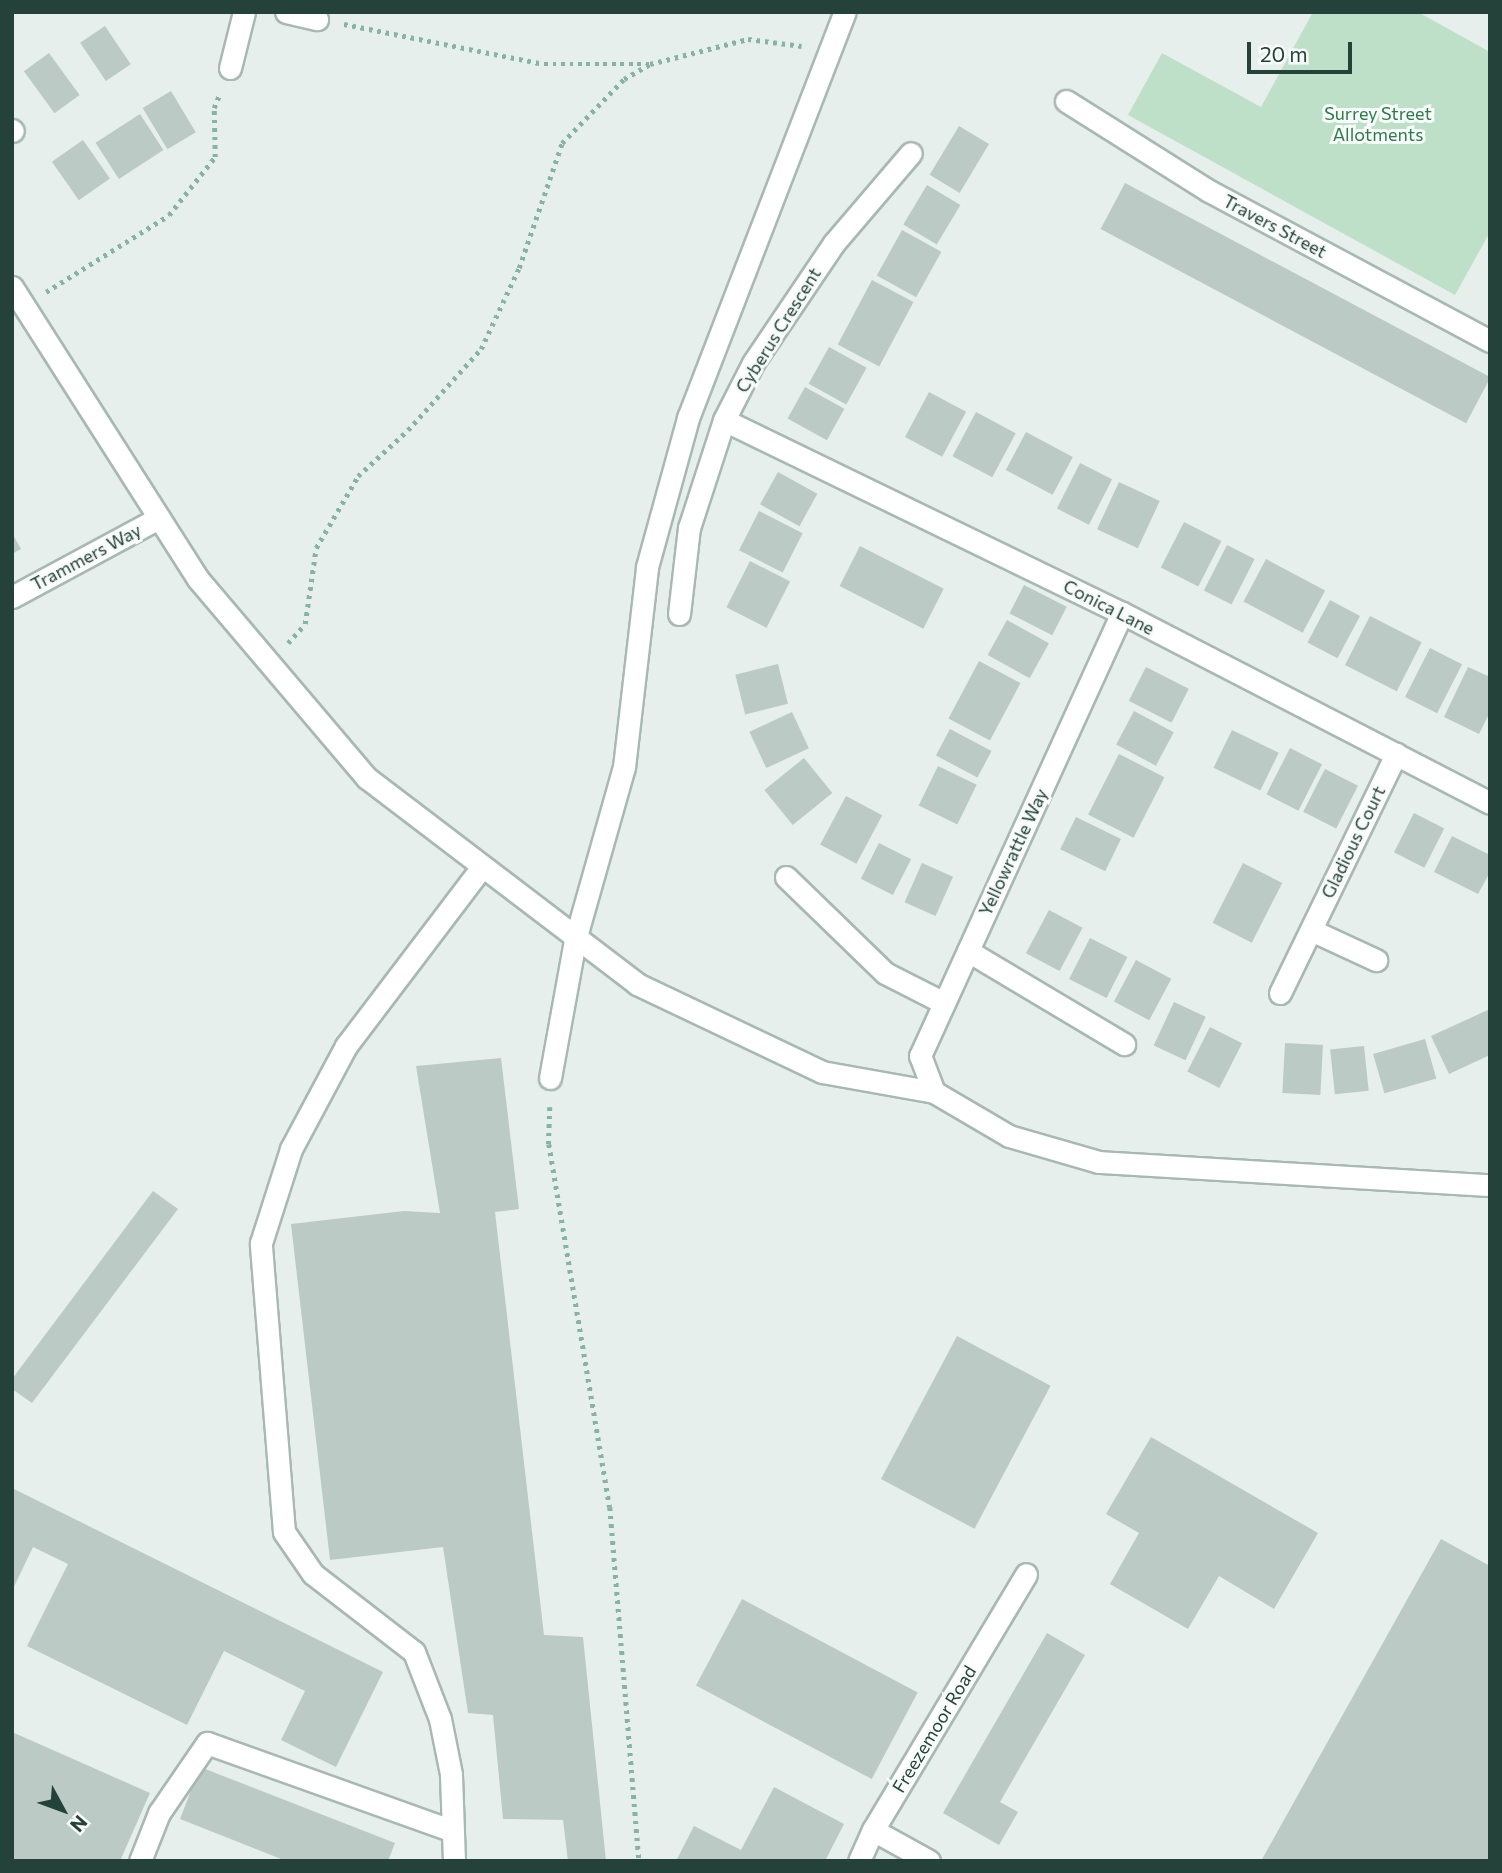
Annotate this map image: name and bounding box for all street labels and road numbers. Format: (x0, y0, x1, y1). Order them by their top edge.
street label: Travers Street (1220, 190, 1330, 262)
street label: Cyberus Crescent (731, 264, 825, 396)
street label: Trammers Way (27, 519, 145, 595)
street label: Conica Lane (1060, 575, 1158, 639)
street label: Gladious Court (1316, 782, 1390, 902)
street label: Yellowrattle Way (974, 785, 1052, 919)
street label: Freezemoor Road (888, 1662, 980, 1796)

